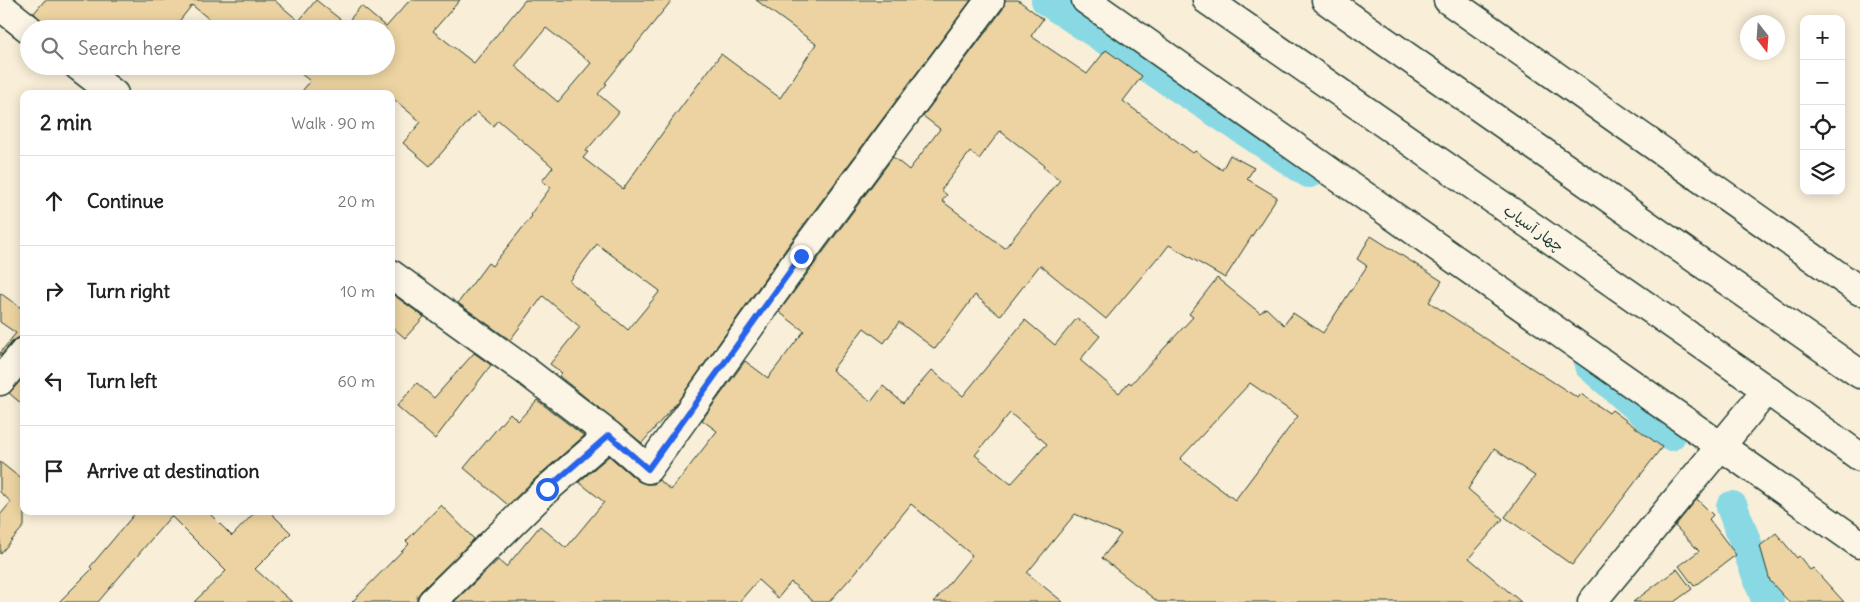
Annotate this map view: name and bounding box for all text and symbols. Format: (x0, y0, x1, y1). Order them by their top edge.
north arrow (1740, 15, 1785, 60)
map controls (1800, 15, 1845, 195)
button: + (1800, 15, 1845, 60)
search box (20, 20, 395, 75)
icon: search (38, 34, 66, 62)
text: Search here (78, 36, 181, 60)
button: − (1800, 60, 1845, 105)
button: locate (1800, 105, 1845, 150)
text: 2 min (40, 109, 92, 136)
text: Walk · 90 m (291, 113, 375, 133)
button: layers (1800, 150, 1845, 195)
icon: ahead (40, 187, 68, 215)
text: Continue (87, 189, 164, 213)
text: 20 m (338, 191, 375, 211)
street label: چهار آسیاب (1500, 200, 1568, 256)
route end (790, 245, 813, 268)
icon: right (40, 277, 68, 305)
text: Turn right (87, 279, 170, 303)
text: 10 m (340, 281, 375, 301)
icon: left (40, 367, 68, 395)
text: Turn left (87, 369, 157, 393)
text: 60 m (337, 371, 375, 391)
icon: arrive (40, 457, 68, 485)
text: Arrive at destination (87, 459, 260, 483)
route start (536, 478, 559, 501)

